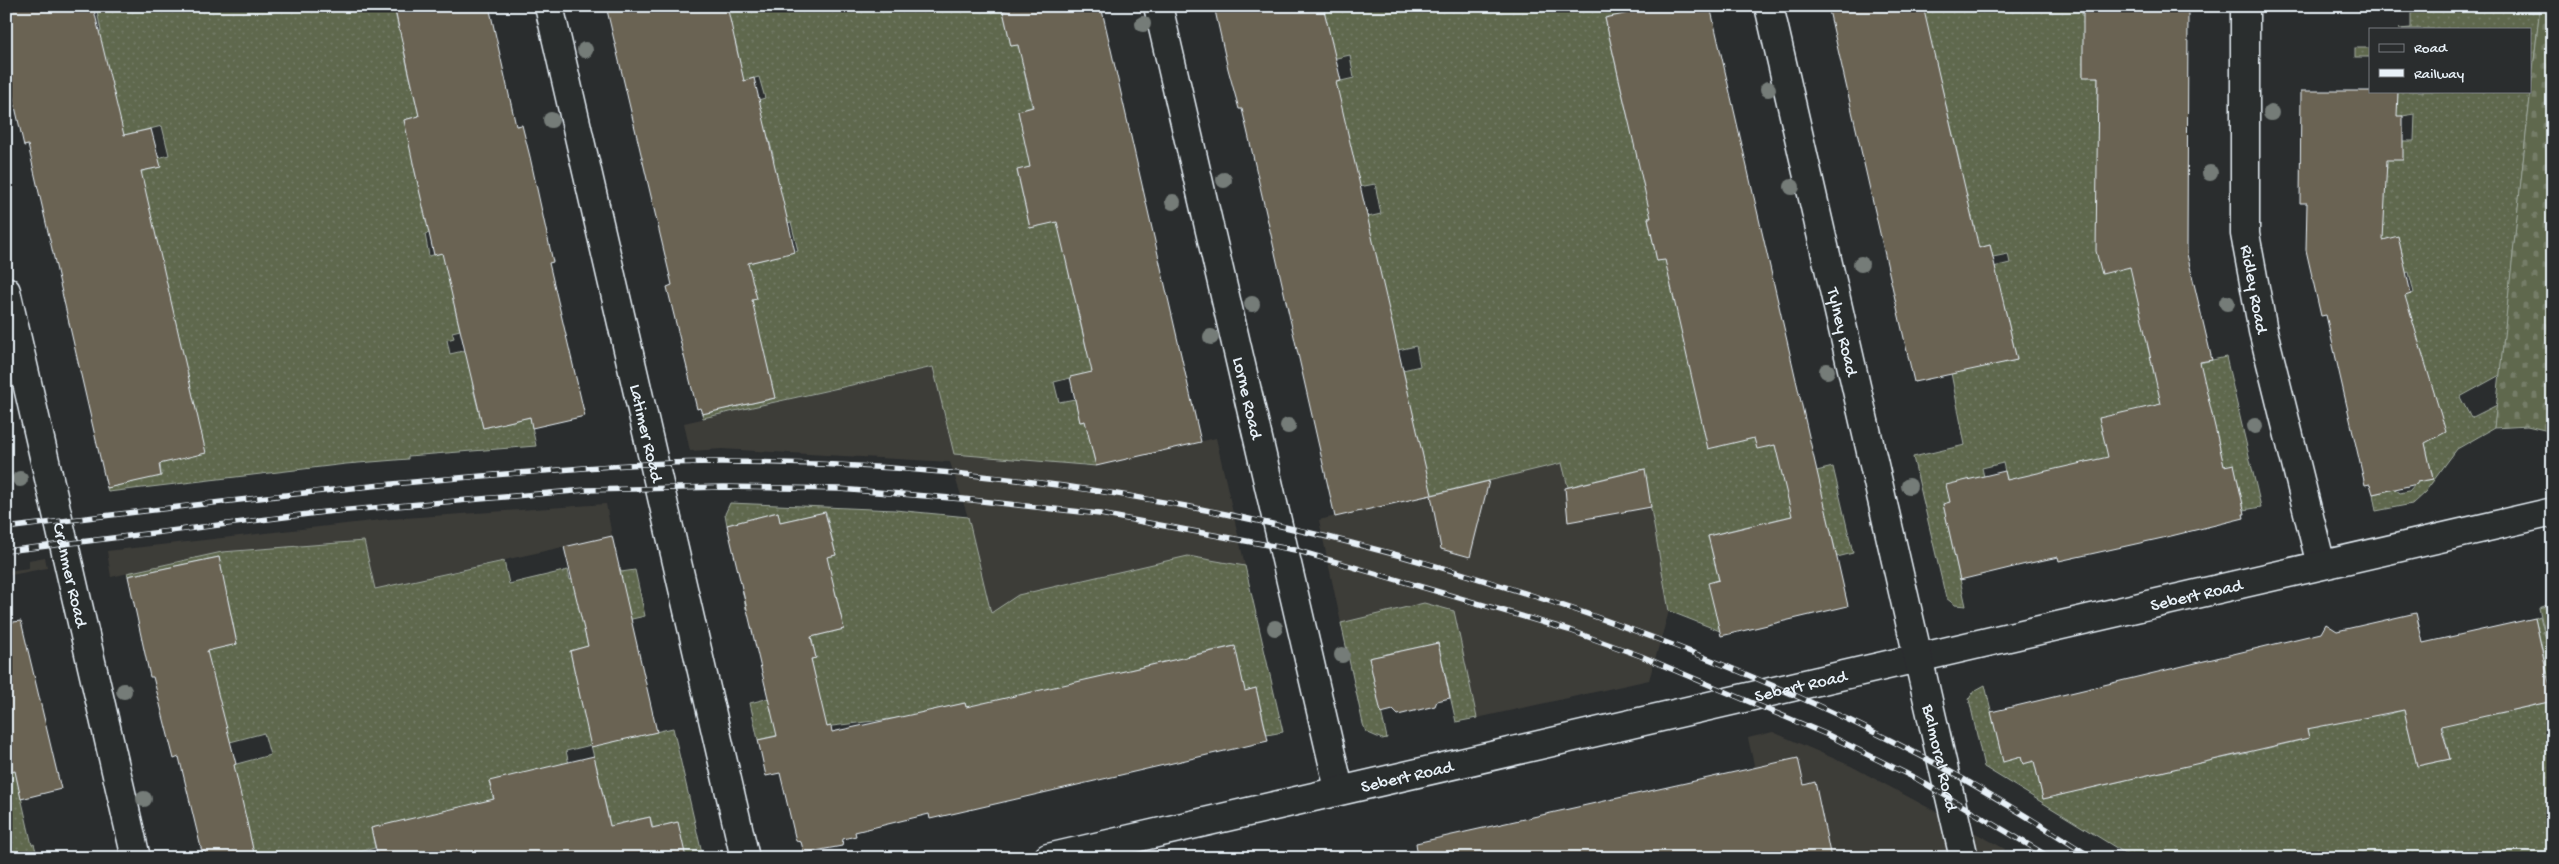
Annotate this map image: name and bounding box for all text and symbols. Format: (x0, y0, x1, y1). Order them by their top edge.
legend (2369, 28, 2532, 92)
text: Road (2414, 40, 2448, 58)
text: Railway (2414, 66, 2465, 84)
street label: Ridley Road (2234, 244, 2272, 337)
street label: Tylney Road (1821, 285, 1862, 380)
street label: Lorne Road (1226, 355, 1266, 443)
street label: Latimer Road (623, 382, 667, 486)
street label: Cranmer Road (46, 521, 91, 631)
street label: Sebert Road (2149, 575, 2246, 617)
street label: Sebert Road (1753, 666, 1850, 708)
street label: Balmoral Road (1916, 702, 1961, 815)
street label: Sebert Road (1359, 757, 1457, 799)

